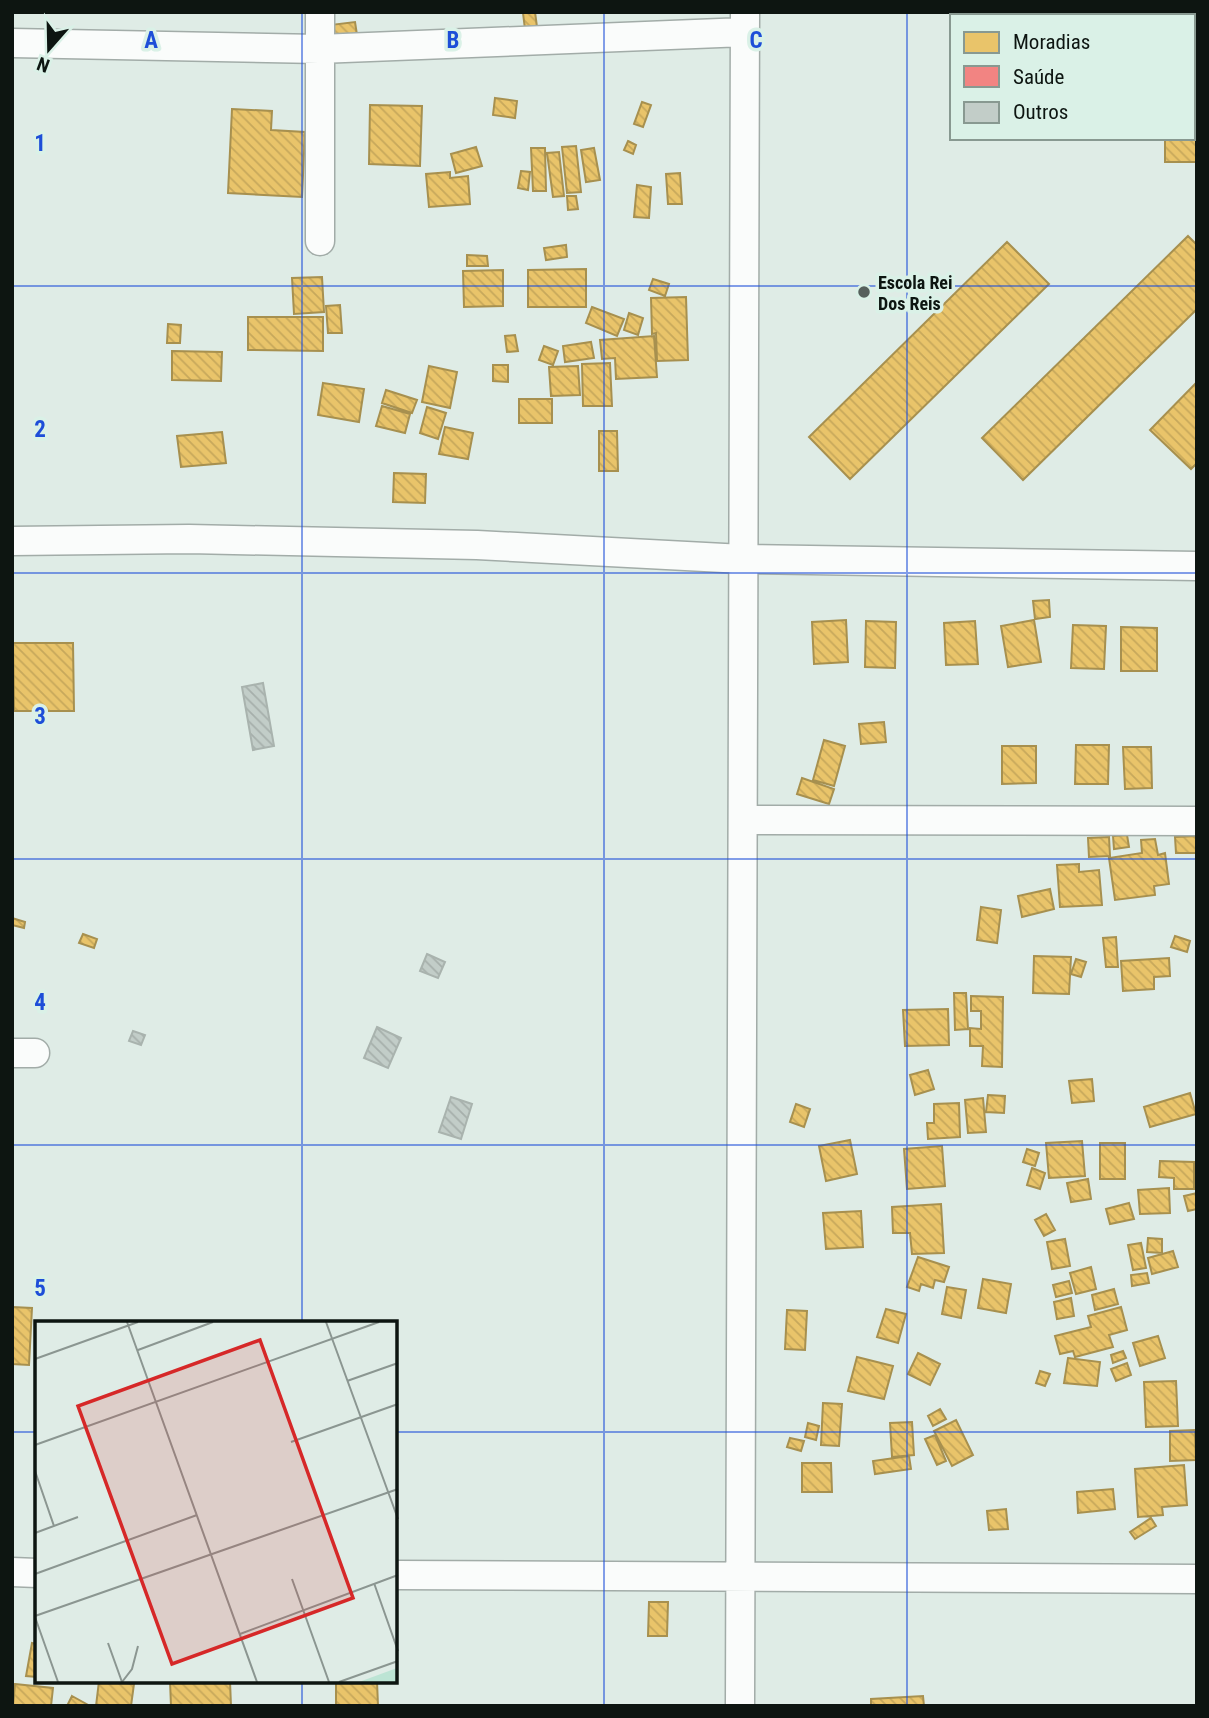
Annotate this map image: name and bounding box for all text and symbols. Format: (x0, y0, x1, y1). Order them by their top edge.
north arrow (14, 14, 84, 84)
legend (950, 14, 1195, 140)
text: A (144, 27, 158, 54)
text: B (447, 27, 459, 54)
text: C (749, 27, 763, 54)
text: Moradias (1013, 30, 1090, 54)
text: N (34, 52, 53, 77)
text: Saúde (1013, 65, 1065, 89)
text: Outros (1013, 100, 1068, 124)
text: 1 (34, 130, 46, 157)
place label: Escola Rei Dos Reis (878, 272, 953, 314)
marker: Escola Rei Dos Reis (856, 284, 872, 300)
text: 2 (34, 416, 46, 443)
text: 3 (34, 703, 46, 730)
text: 4 (34, 989, 46, 1016)
text: 5 (34, 1275, 46, 1302)
inset map (35, 1321, 397, 1683)

